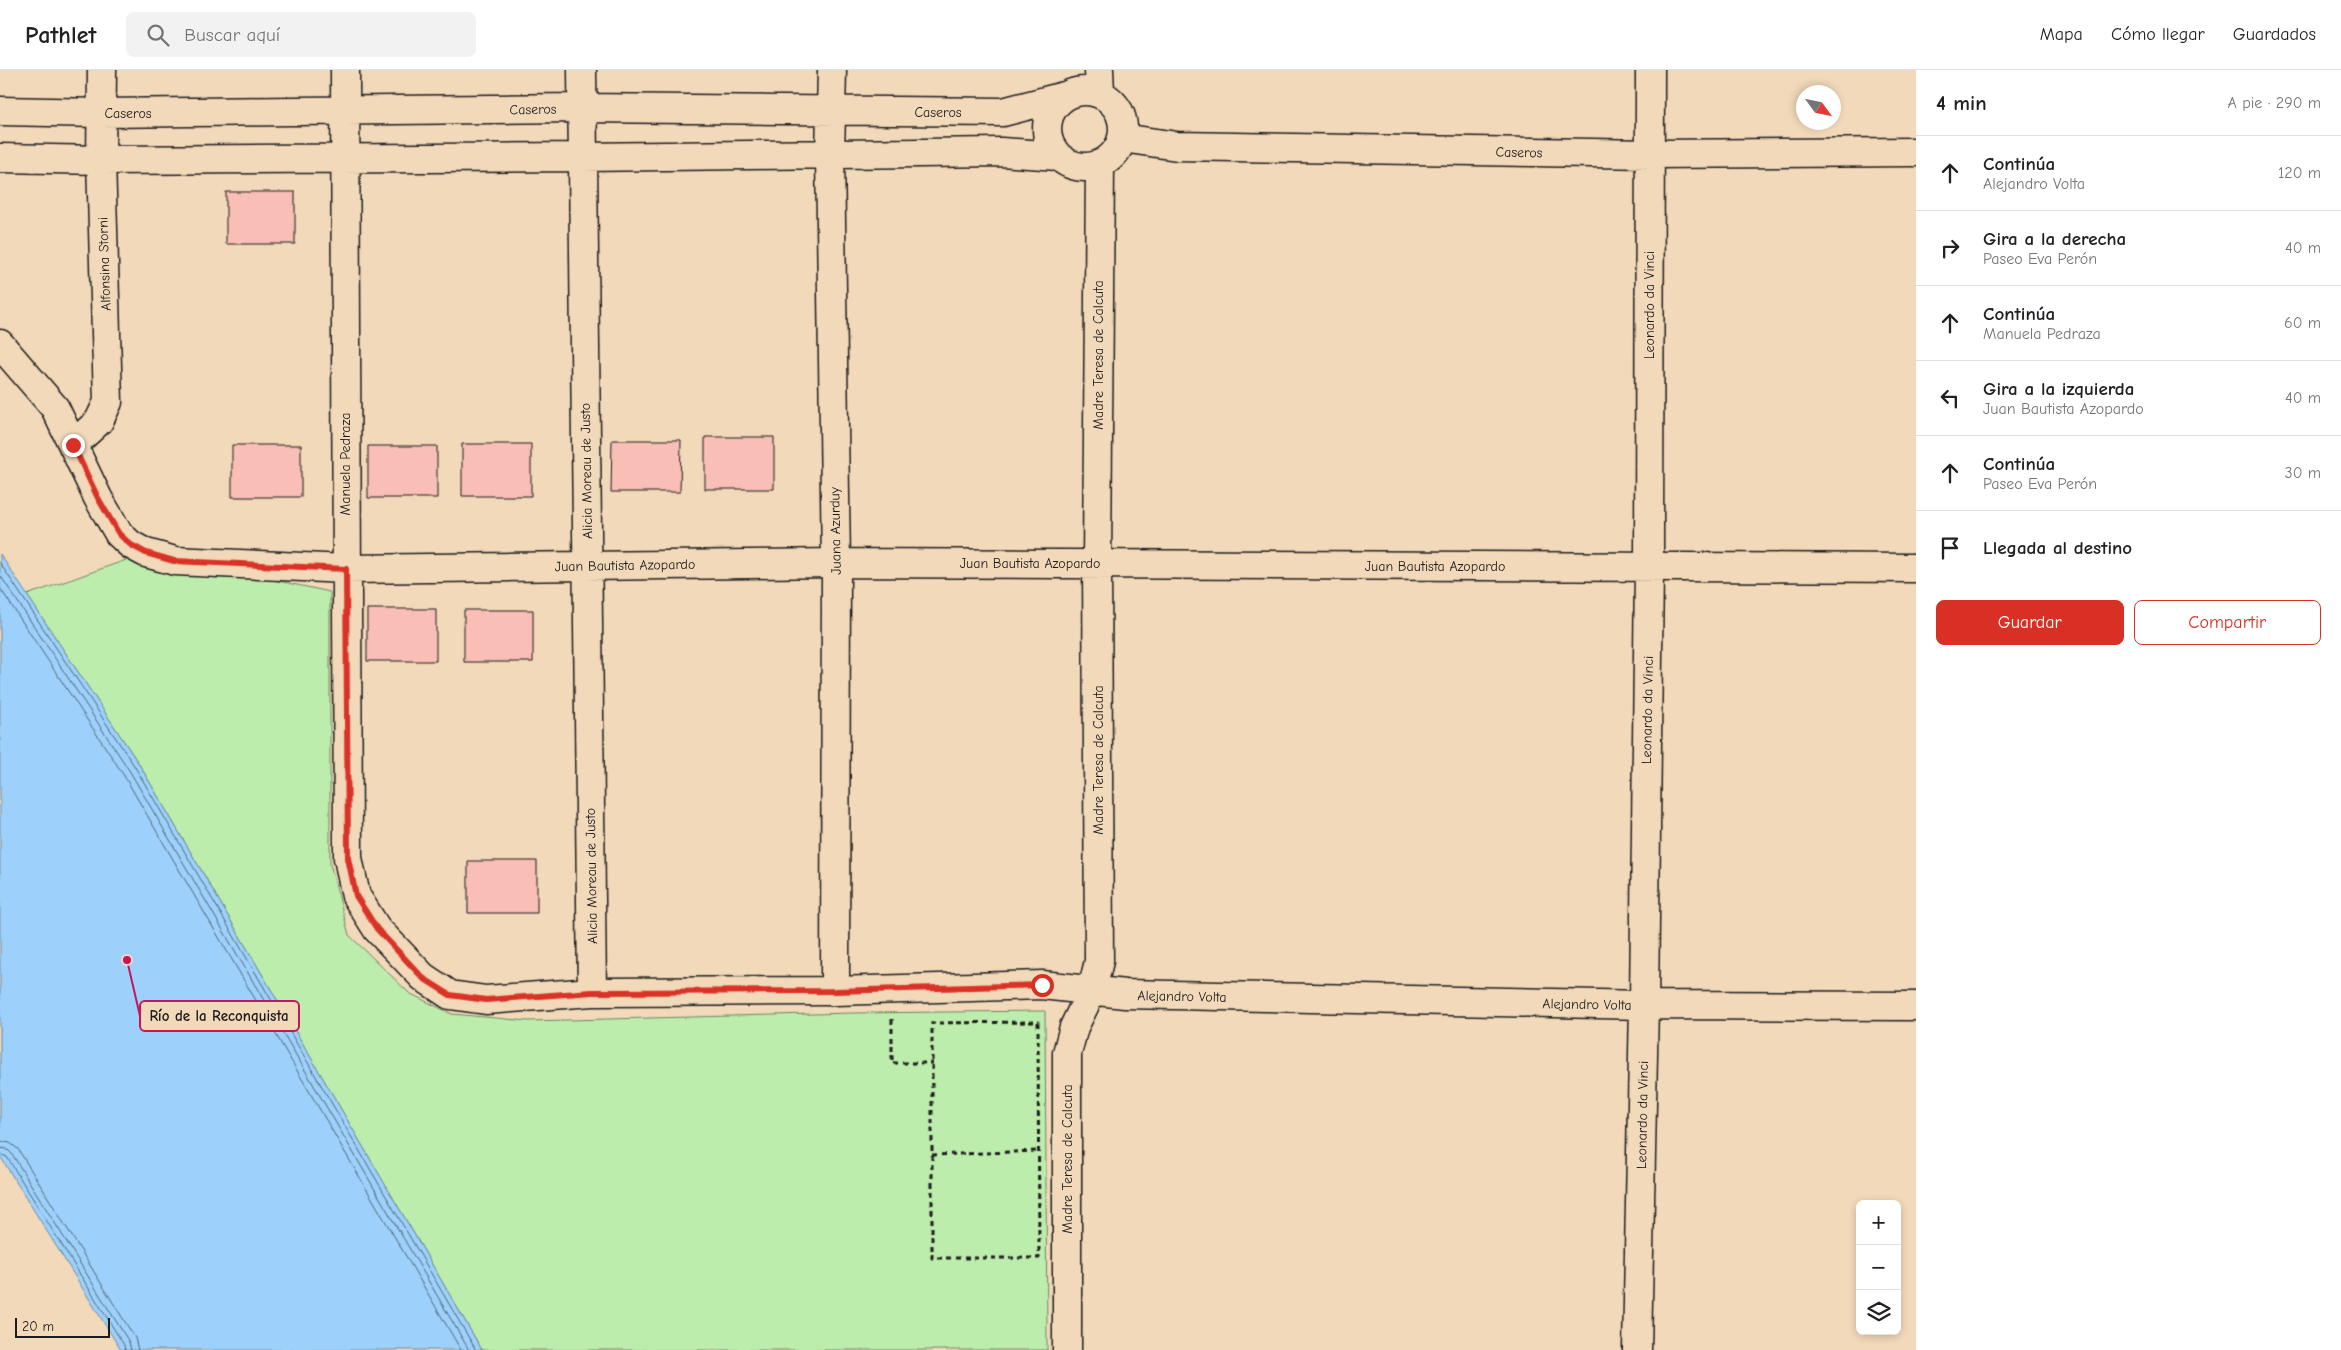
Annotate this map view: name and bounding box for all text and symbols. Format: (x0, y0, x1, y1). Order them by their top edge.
search box (126, 12, 476, 57)
text: Pathlet (25, 21, 96, 49)
icon: search (144, 21, 172, 49)
text: Buscar aquí (184, 24, 280, 46)
text: Mapa (2040, 24, 2083, 45)
text: Cómo llegar (2111, 24, 2205, 45)
text: Guardados (2233, 24, 2316, 45)
north arrow (1796, 85, 1841, 130)
text: 4 min (1936, 91, 1987, 115)
text: A pie · 290 m (2228, 94, 2321, 112)
street label: Caseros (509, 101, 557, 118)
street label: Caseros (914, 104, 962, 121)
street label: Caseros (104, 105, 152, 122)
street label: Caseros (1495, 144, 1543, 161)
text: Continúa (1983, 153, 2055, 175)
icon: ahead (1936, 159, 1964, 187)
text: 120 m (2278, 164, 2321, 182)
text: Alejandro Volta (1983, 175, 2085, 193)
street label: Alfonsina Storni (94, 217, 115, 311)
text: Gira a la derecha (1983, 228, 2126, 250)
icon: right (1936, 234, 1964, 262)
text: 40 m (2285, 239, 2321, 257)
text: Paseo Eva Perón (1983, 250, 2097, 268)
street label: Leonardo da Vinci (1641, 251, 1658, 359)
street label: Madre Teresa de Calcuta (1090, 280, 1107, 430)
text: Continúa (1983, 303, 2055, 325)
icon: ahead (1936, 309, 1964, 337)
text: 60 m (2284, 314, 2321, 332)
text: Manuela Pedraza (1983, 325, 2101, 343)
text: Gira a la izquierda (1983, 378, 2134, 400)
icon: left (1936, 384, 1964, 412)
text: 40 m (2285, 389, 2321, 407)
text: Juan Bautista Azopardo (1983, 400, 2144, 418)
street label: Alicia Moreau de Justo (577, 403, 596, 539)
street label: Manuela Pedraza (337, 412, 354, 516)
route end (62, 434, 85, 457)
text: Continúa (1983, 453, 2055, 475)
icon: ahead (1936, 459, 1964, 487)
text: 30 m (2285, 464, 2321, 482)
text: Paseo Eva Perón (1983, 475, 2097, 493)
street label: Juana Azurduy (826, 486, 845, 575)
icon: arrive (1936, 534, 1964, 562)
text: Llegada al destino (1983, 537, 2132, 559)
street label: Juan Bautista Azopardo (960, 555, 1100, 572)
street label: Juan Bautista Azopardo (555, 556, 695, 575)
street label: Juan Bautista Azopardo (1365, 558, 1505, 575)
button: Guardar (1936, 600, 2124, 645)
button: Compartir (2134, 600, 2321, 645)
street label: Leonardo da Vinci (1638, 656, 1657, 764)
street label: Madre Teresa de Calcuta (1090, 685, 1107, 835)
street label: Alicia Moreau de Justo (582, 808, 601, 944)
route start (1031, 974, 1054, 997)
street label: Alejandro Volta (1137, 987, 1227, 1006)
street label: Alejandro Volta (1542, 995, 1632, 1014)
callout: Río de la Reconquista (140, 1001, 299, 1031)
text: Río de la Reconquista (149, 1007, 289, 1025)
street label: Leonardo da Vinci (1633, 1061, 1652, 1169)
street label: Madre Teresa de Calcuta (1059, 1084, 1076, 1234)
map controls (1856, 1200, 1901, 1335)
button: + (1856, 1200, 1901, 1245)
button: − (1856, 1245, 1901, 1290)
button: layers (1856, 1290, 1901, 1335)
scale bar (15, 1315, 110, 1338)
text: 20 m (22, 1318, 54, 1335)

